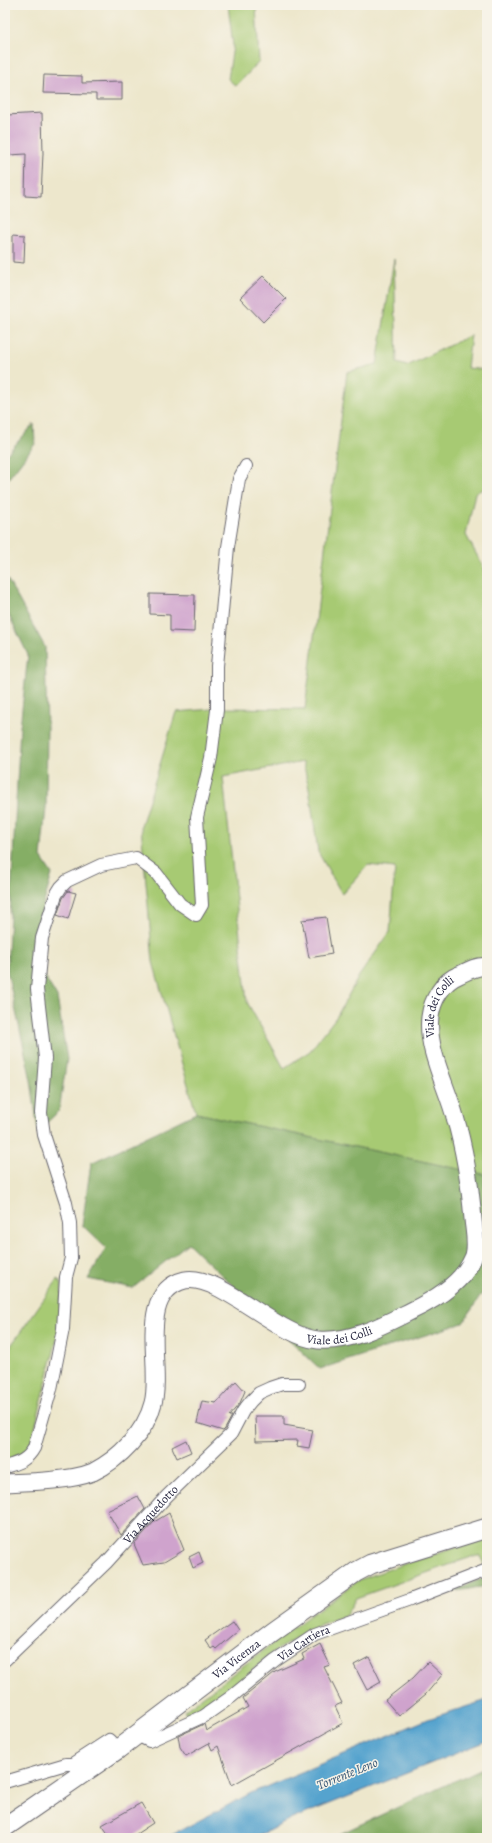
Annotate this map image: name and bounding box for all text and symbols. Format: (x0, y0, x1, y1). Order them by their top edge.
street label: Viale dei Colli (421, 972, 457, 1039)
street label: Viale dei Colli (304, 1322, 375, 1348)
street label: Via Acquedotto (119, 1481, 182, 1548)
street label: Via Cartiera (274, 1621, 333, 1665)
street label: Via Vicenza (208, 1635, 264, 1683)
water label: Torrente Leno (314, 1754, 380, 1793)

